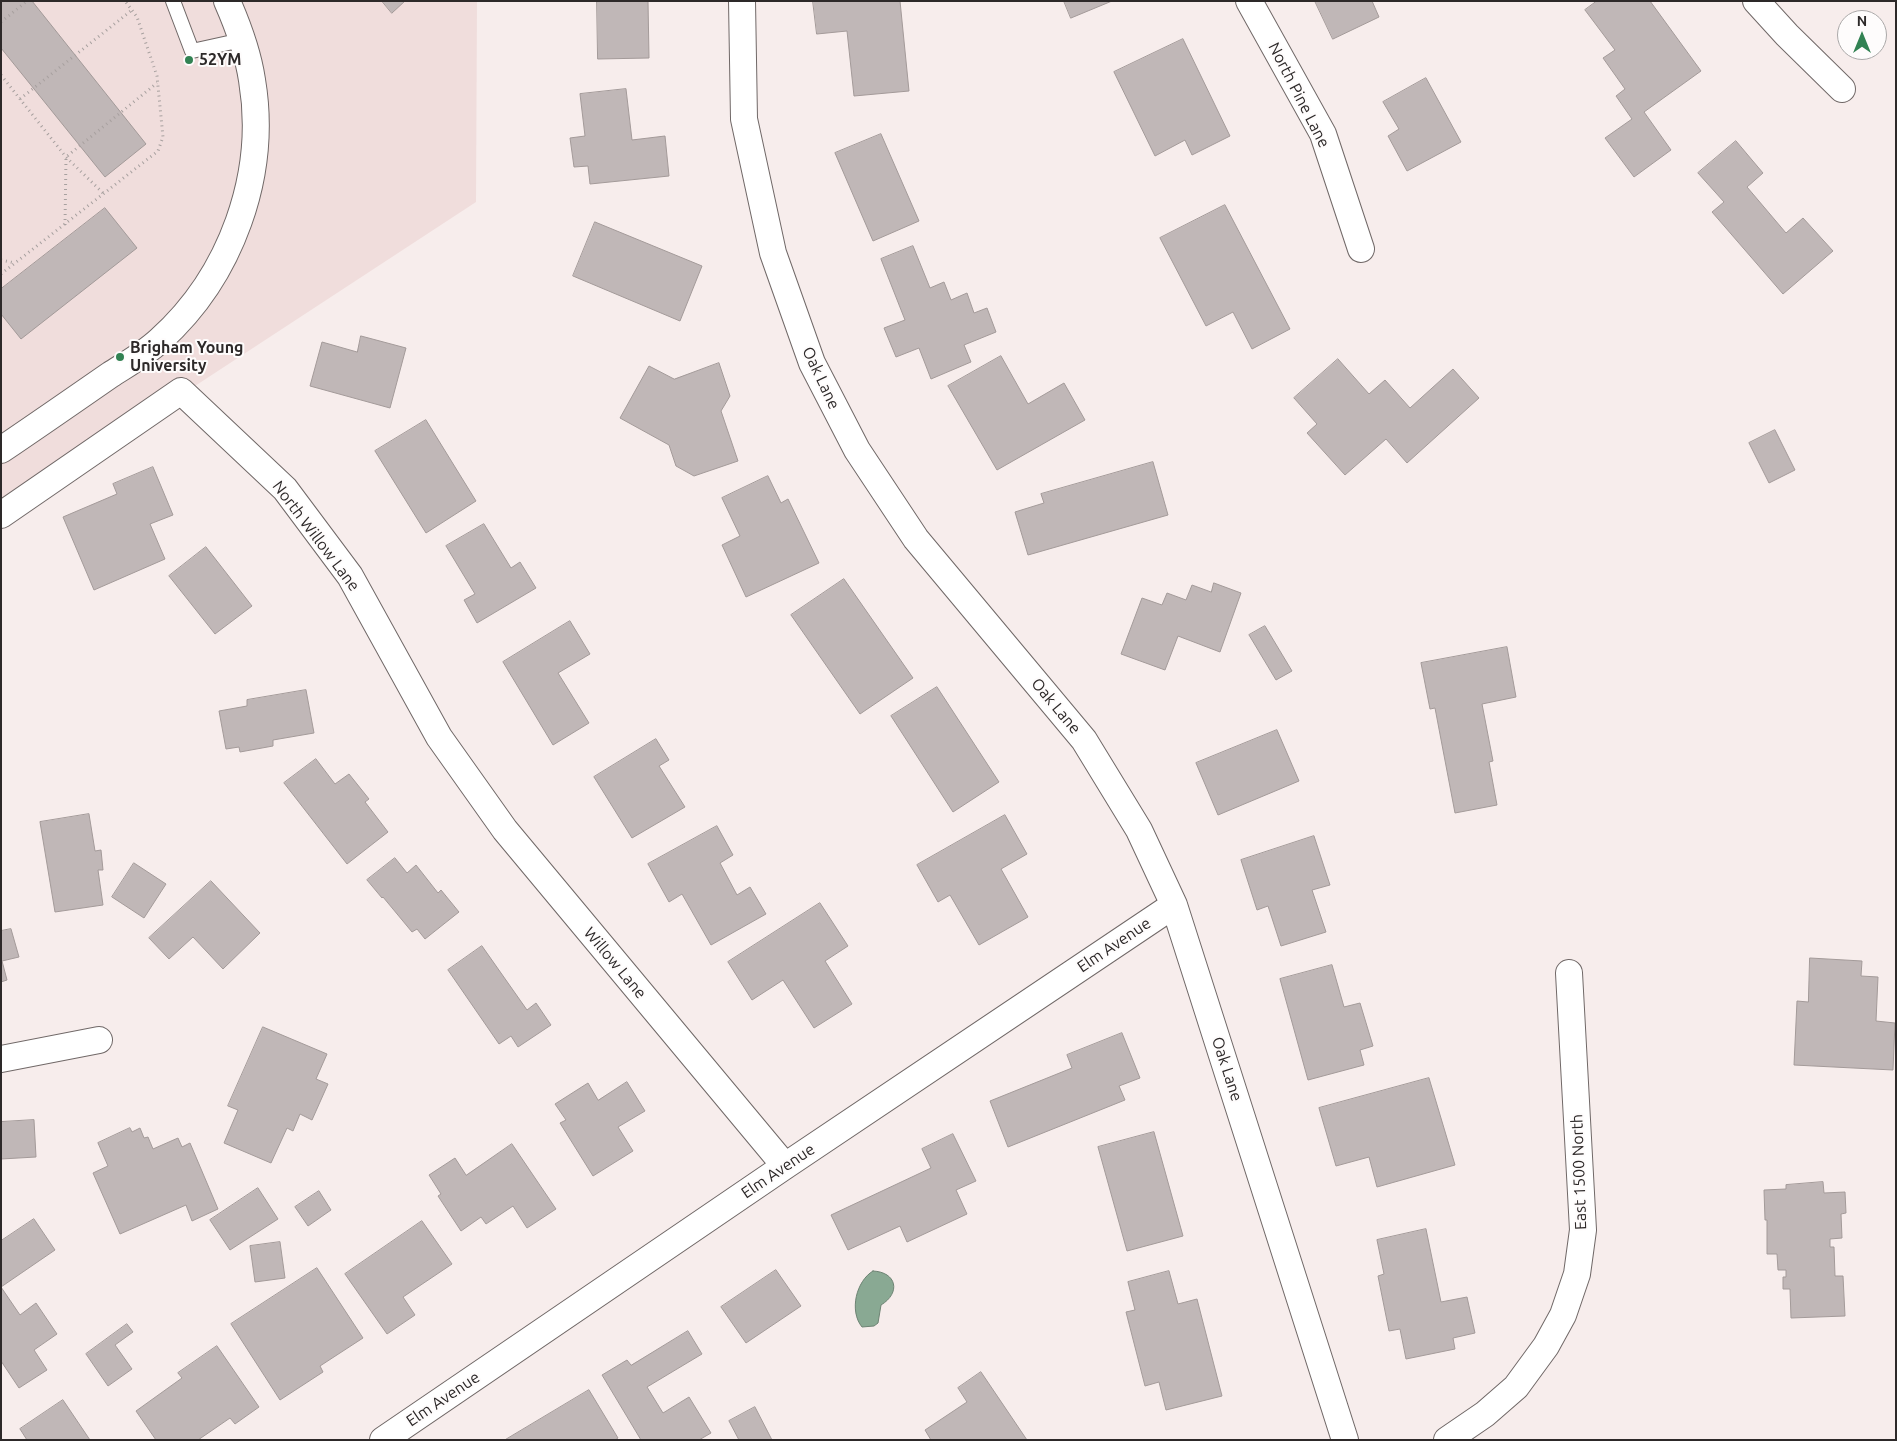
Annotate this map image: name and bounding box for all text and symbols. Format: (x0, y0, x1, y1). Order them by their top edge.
north arrow (1837, 10, 1887, 60)
text: N (1857, 13, 1867, 29)
street label: North Pine Lane (1264, 39, 1334, 151)
place label: 52YM (199, 50, 242, 70)
marker: 52YM (183, 54, 195, 66)
place label: Brigham Young University (130, 338, 243, 376)
street label: Oak Lane (798, 344, 844, 412)
marker: Brigham Young University (114, 351, 126, 363)
street label: North Willow Lane (268, 477, 364, 595)
street label: Oak Lane (1027, 674, 1085, 738)
street label: Elm Avenue (1074, 913, 1154, 977)
street label: Willow Lane (580, 923, 650, 1003)
street label: Oak Lane (1208, 1034, 1246, 1104)
street label: East 1500 North (1567, 1114, 1591, 1230)
street label: Elm Avenue (738, 1139, 818, 1203)
street label: Elm Avenue (403, 1367, 483, 1431)

